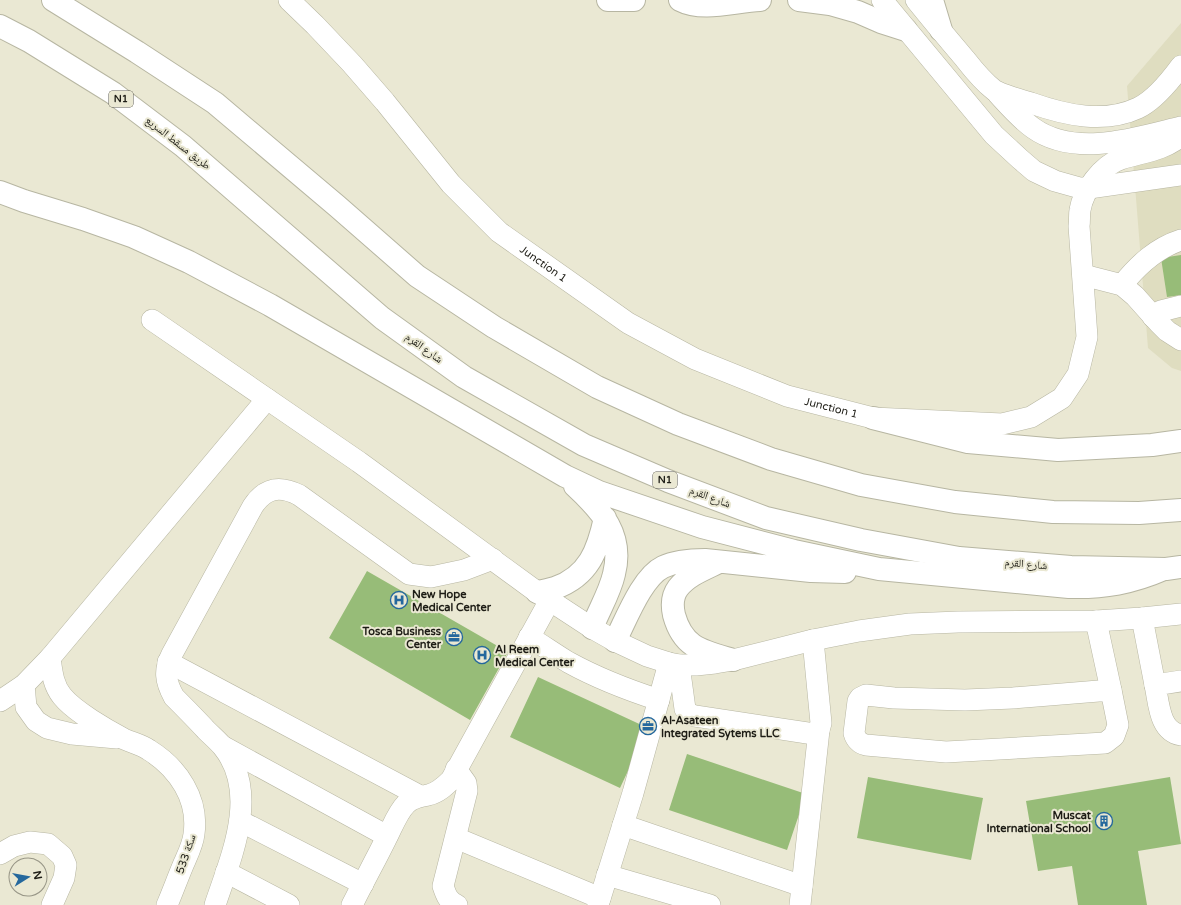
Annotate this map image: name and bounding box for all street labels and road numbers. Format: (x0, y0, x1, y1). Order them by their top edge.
road number: N1 (109, 91, 133, 107)
street label: طريق مسقط السريع (143, 114, 213, 172)
street label: Junction 1 (518, 242, 570, 285)
street label: شارع القرم (403, 330, 445, 366)
street label: Junction 1 (803, 394, 859, 420)
road number: N1 (653, 472, 677, 488)
street label: شارع القرم (688, 484, 732, 510)
street label: شارع القرم (1004, 556, 1048, 572)
street label: سكة 533 (173, 833, 199, 875)

